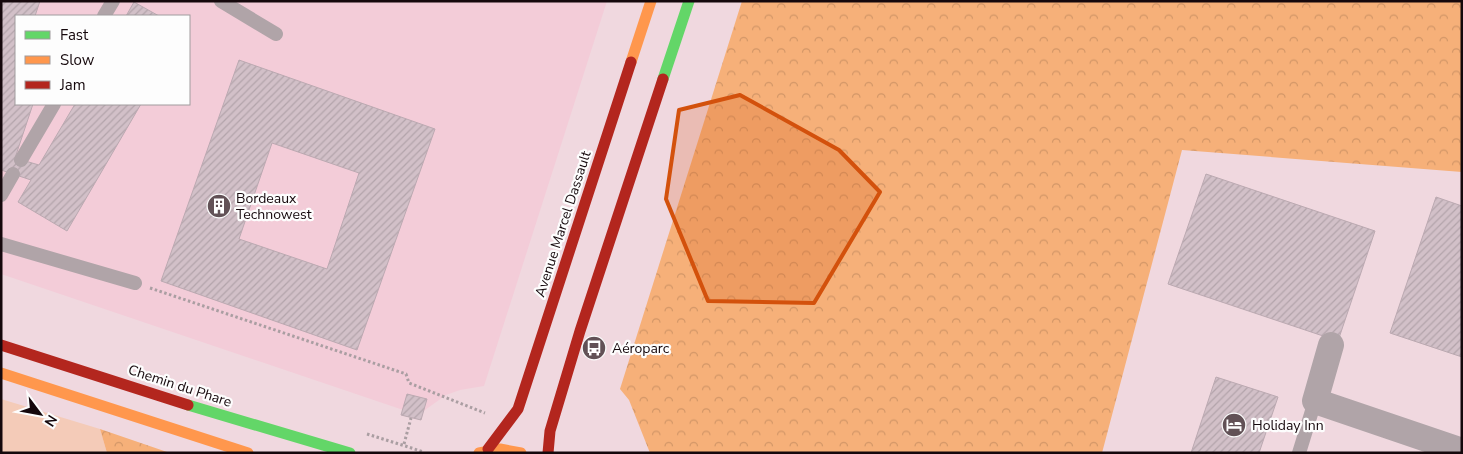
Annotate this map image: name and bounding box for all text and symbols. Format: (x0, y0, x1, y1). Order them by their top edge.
legend (15, 15, 190, 105)
text: Fast (60, 25, 89, 45)
text: Slow (60, 50, 95, 70)
text: Jam (59, 75, 86, 95)
street label: Avenue Marcel Dassault (530, 148, 596, 299)
place label: Bordeaux Technowest (236, 189, 312, 224)
building icon: Bordeaux Technowest (206, 193, 232, 219)
bus stop icon: Aéroparc (581, 335, 607, 361)
place label: Aéroparc (612, 339, 670, 358)
street label: Chemin du Phare (126, 360, 234, 412)
north arrow (15, 389, 65, 439)
text: N (40, 411, 61, 430)
hotel icon: Holiday Inn (1221, 412, 1247, 438)
place label: Holiday Inn (1252, 416, 1324, 435)

